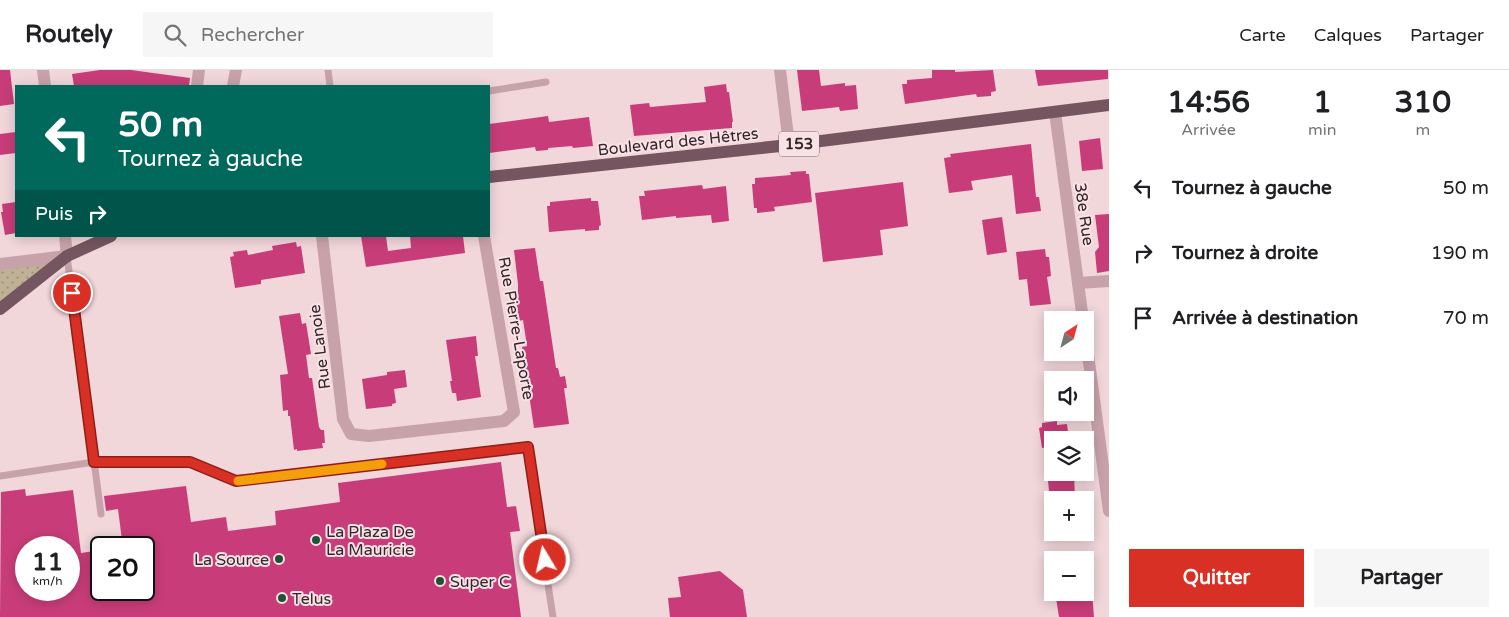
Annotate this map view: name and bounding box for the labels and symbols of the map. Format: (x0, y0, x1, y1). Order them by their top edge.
street label: Boulevard des Hêtres (597, 124, 760, 160)
road number: 153 (779, 132, 819, 156)
street label: 38e Rue (1070, 181, 1098, 247)
street label: Rue Pierre-Laporte (494, 255, 538, 401)
pin (51, 272, 93, 314)
street label: Rue Lanoie (305, 303, 335, 390)
north arrow (1044, 311, 1094, 361)
place label: La Plaza De La Mauricie (326, 522, 414, 560)
position arrow (518, 533, 570, 585)
marker: La Plaza De La Mauricie (310, 534, 322, 546)
speed limit sign: 20 (90, 536, 155, 601)
place label: La Source (194, 550, 269, 570)
marker: La Source (273, 553, 285, 565)
place label: Super C (450, 572, 510, 592)
marker: Super C (434, 575, 446, 587)
place label: Telus (292, 589, 331, 609)
marker: Telus (276, 592, 288, 604)

